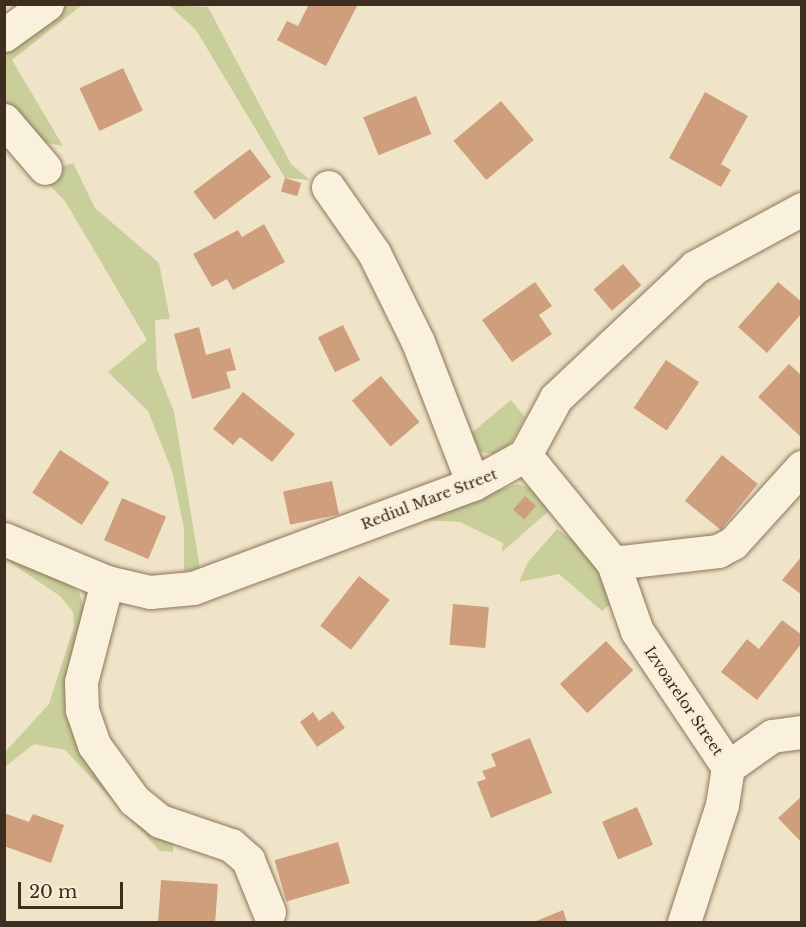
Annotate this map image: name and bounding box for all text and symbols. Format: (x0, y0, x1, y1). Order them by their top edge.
street label: Rediul Mare Street (358, 465, 500, 533)
street label: Izvoarelor Street (641, 643, 727, 759)
scale bar (21, 870, 126, 908)
text: 20 m (29, 881, 77, 903)

